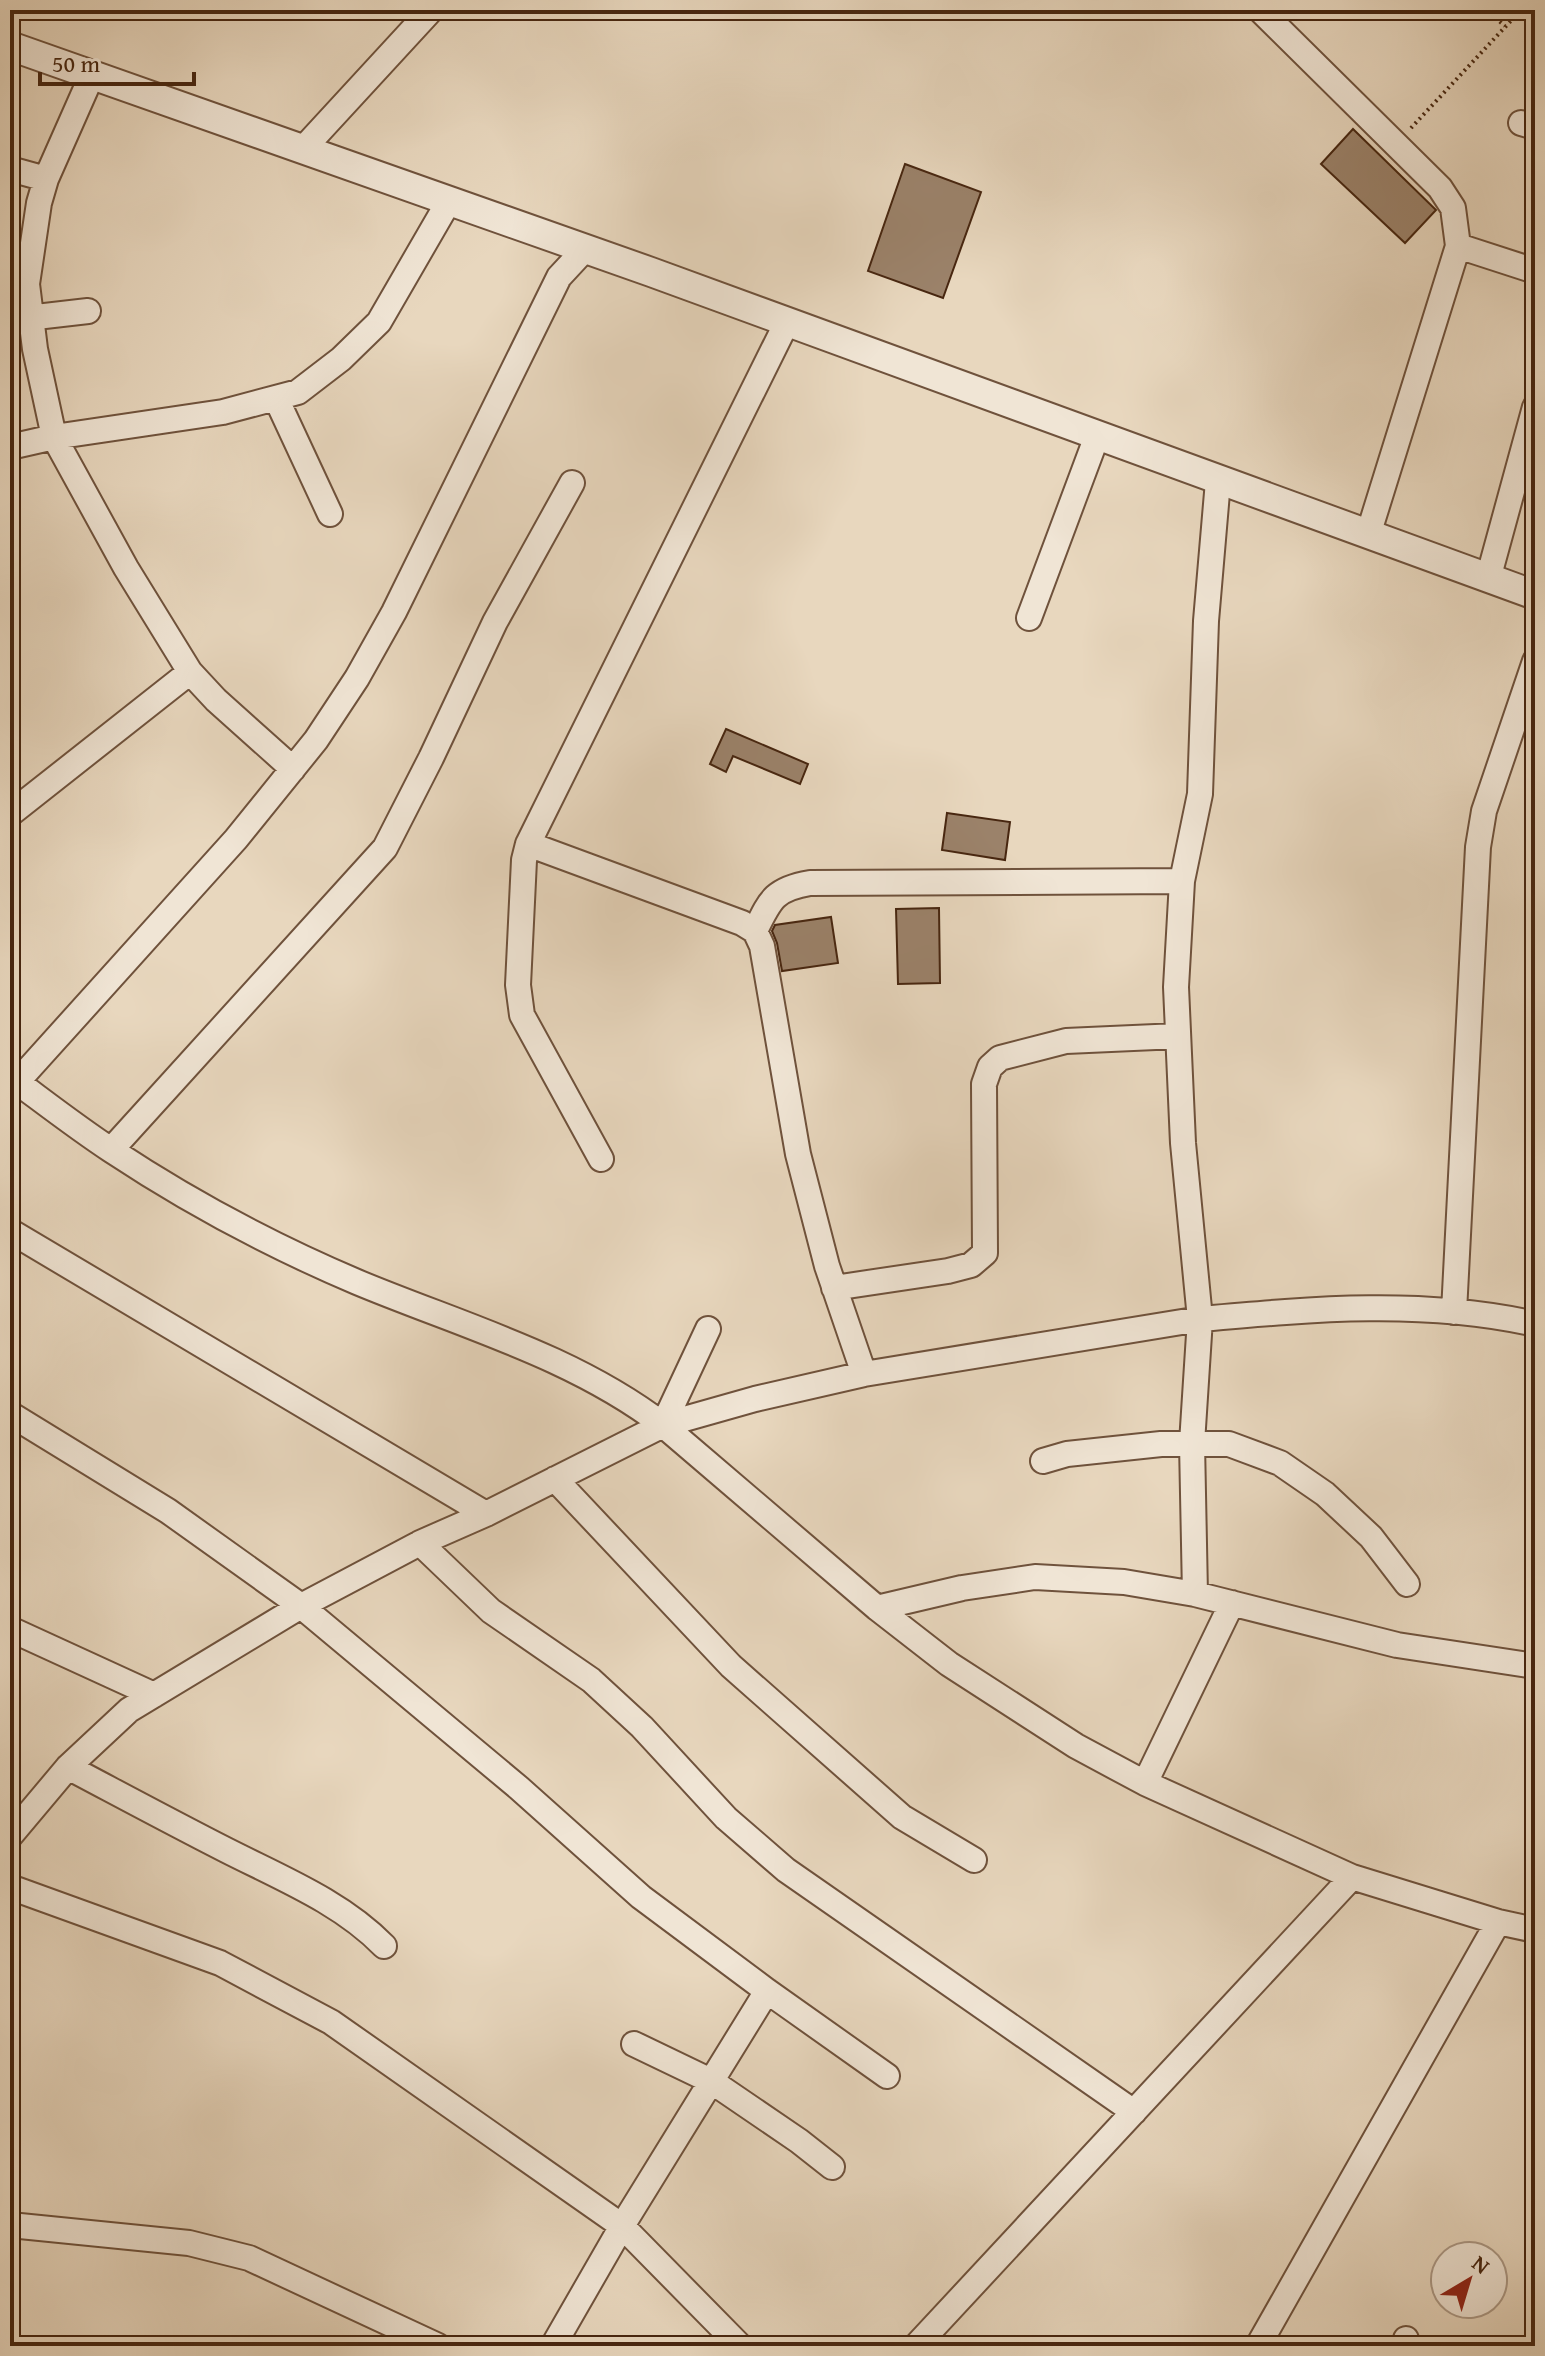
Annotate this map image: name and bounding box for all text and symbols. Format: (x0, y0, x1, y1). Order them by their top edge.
scale bar (40, 36, 194, 86)
text: 50 m (52, 46, 100, 81)
north arrow (1429, 2240, 1509, 2320)
text: N (1466, 2247, 1497, 2282)

